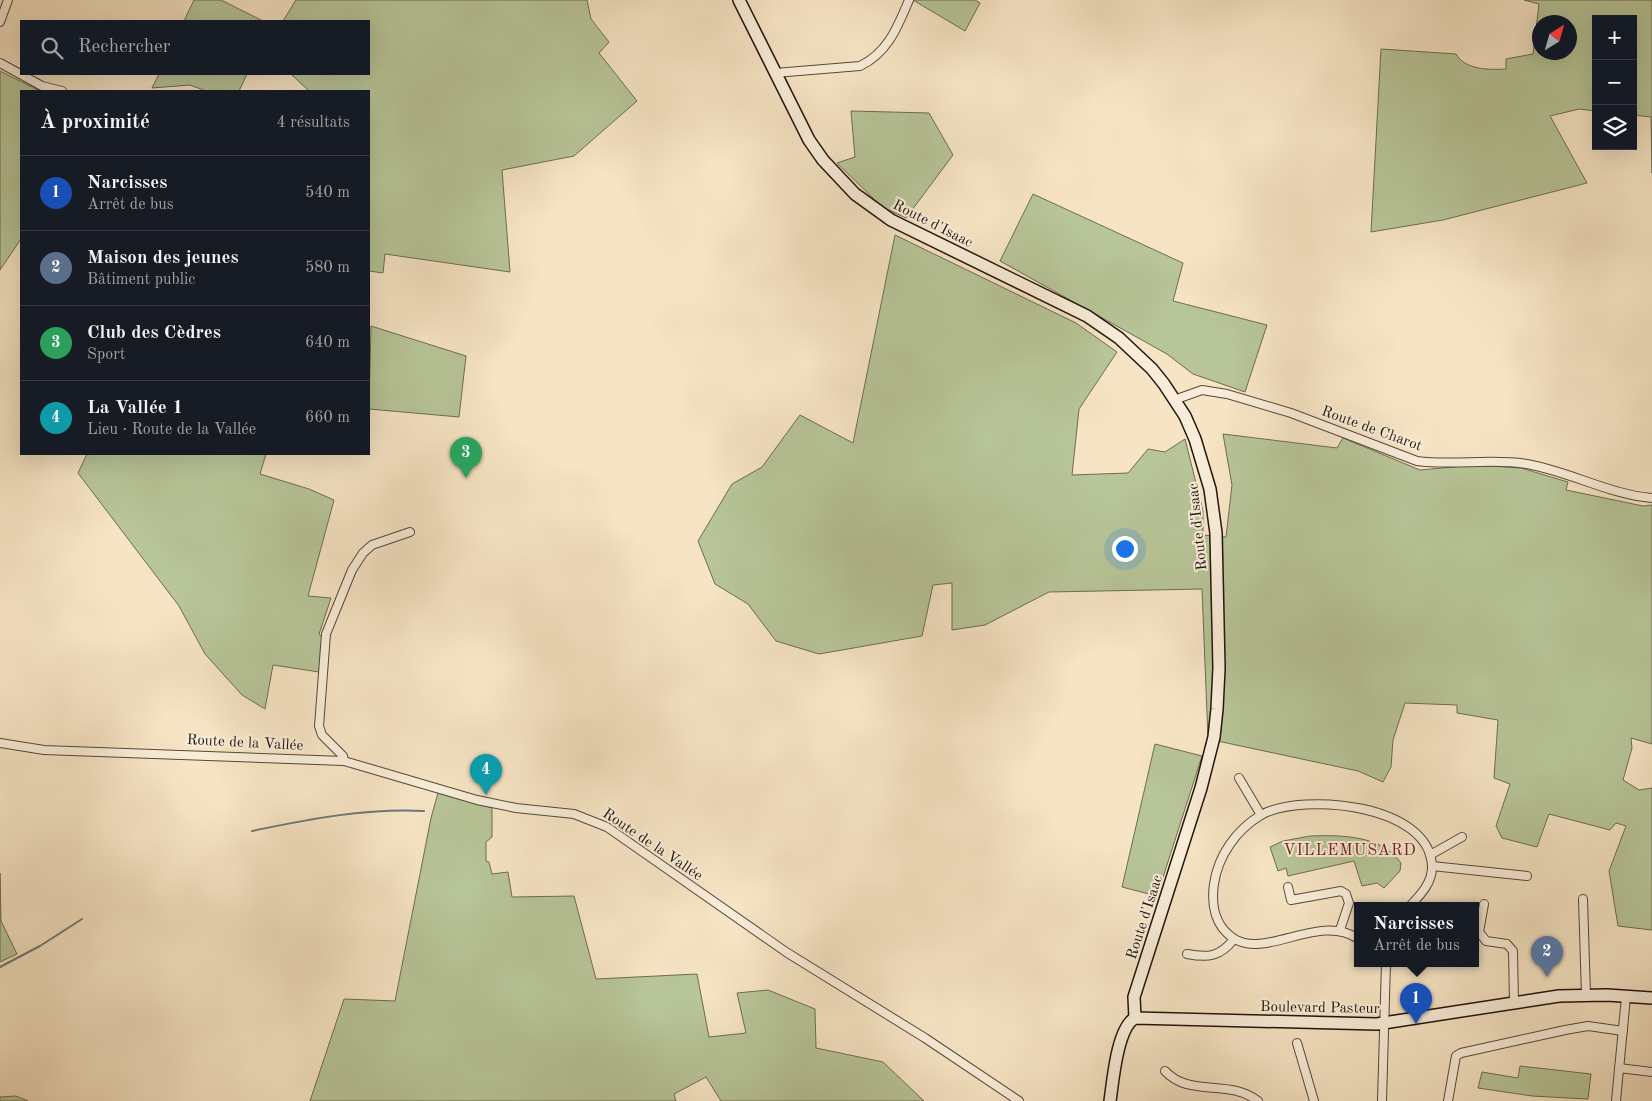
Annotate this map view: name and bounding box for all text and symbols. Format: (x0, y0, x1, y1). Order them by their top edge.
north arrow (1532, 15, 1577, 60)
map controls (1592, 15, 1637, 150)
button: + (1592, 15, 1637, 60)
search box (20, 20, 370, 75)
icon: search (38, 34, 66, 62)
text: Rechercher (78, 38, 171, 57)
button: − (1592, 60, 1637, 105)
button: layers (1592, 105, 1637, 150)
text: À proximité (40, 112, 150, 133)
text: 4 résultats (276, 115, 350, 131)
text: Narcisses (87, 174, 167, 193)
text: 1 (51, 185, 61, 201)
text: 540 m (305, 185, 350, 201)
text: Arrêt de bus (87, 197, 174, 213)
street label: Route d'Isaac (890, 198, 975, 251)
text: Maison des jeunes (87, 249, 239, 268)
text: 2 (51, 260, 61, 276)
text: 580 m (305, 260, 350, 276)
text: Bâtiment public (87, 272, 195, 288)
text: Club des Cèdres (87, 324, 221, 343)
text: 3 (51, 335, 61, 351)
text: 640 m (305, 335, 350, 351)
text: Sport (87, 347, 125, 363)
text: La Vallée 1 (87, 399, 183, 418)
street label: Route de Charot (1319, 404, 1424, 455)
text: 4 (51, 410, 61, 426)
text: 660 m (305, 410, 350, 426)
text: Lieu · Route de la Vallée (87, 422, 256, 438)
pin: 3 (450, 437, 482, 478)
street label: Route d'Isaac (1186, 482, 1211, 571)
your location (1112, 536, 1138, 562)
street label: Route de la Vallée (186, 733, 304, 754)
pin: 4 (470, 754, 502, 795)
street label: Route de la Vallée (600, 806, 705, 884)
district label: VILLEMUSARD (1283, 843, 1417, 859)
street label: Route d'Isaac (1125, 873, 1166, 962)
popup (1354, 902, 1479, 967)
text: Narcisses (1373, 915, 1454, 934)
pin: 2 (1531, 936, 1563, 977)
text: Arrêt de bus (1373, 938, 1460, 954)
pin: 1 (1400, 983, 1432, 1024)
street label: Boulevard Pasteur (1260, 1000, 1380, 1017)

